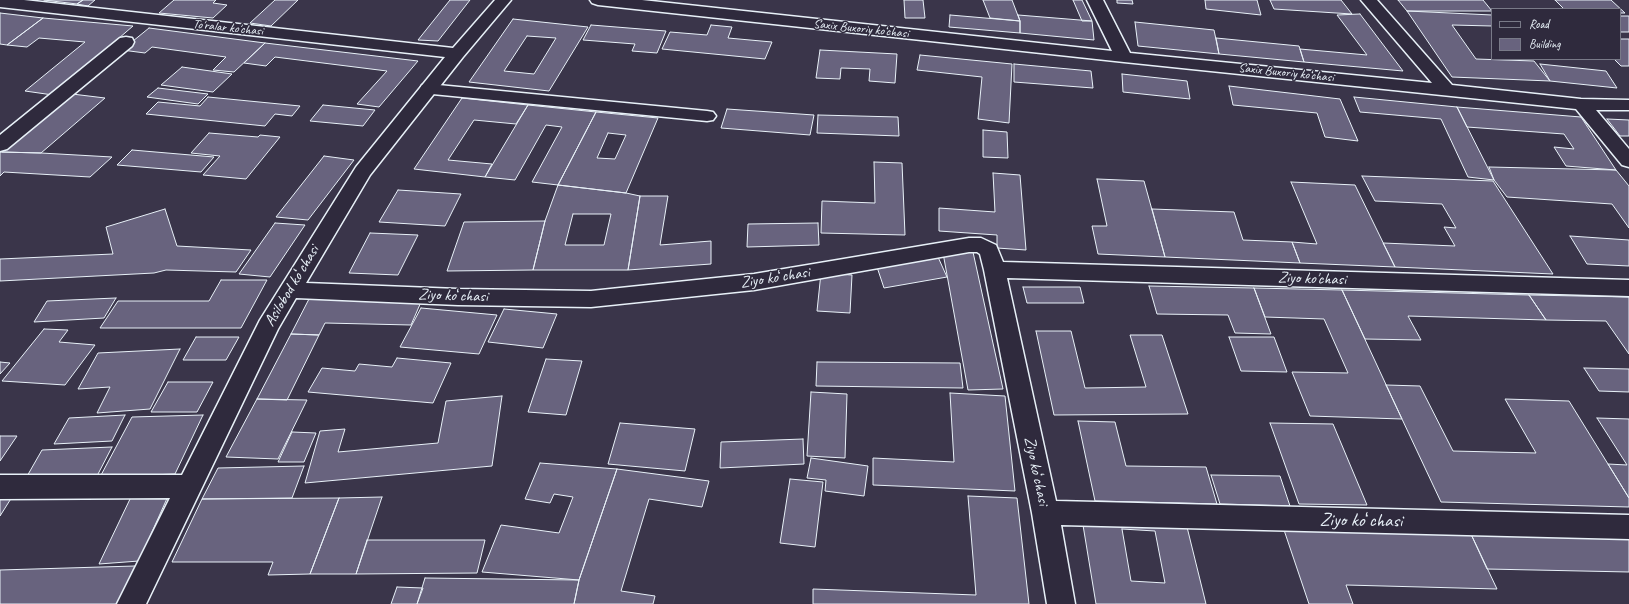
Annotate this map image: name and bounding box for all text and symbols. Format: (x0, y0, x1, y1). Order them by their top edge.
legend (1491, 8, 1621, 60)
street label: Saxix Buxoriy ko‘chasi (813, 16, 909, 42)
text: Road (1529, 16, 1549, 32)
street label: To'ralar ko'chasi (192, 17, 264, 39)
text: Building (1529, 36, 1561, 52)
street label: Saxix Buxoriy ko‘chasi (1238, 60, 1334, 86)
street label: Asilobod koʻchasi (260, 242, 324, 330)
street label: Ziyo koʻchasi (739, 263, 811, 293)
street label: Ziyo ko'chasi (1278, 268, 1346, 290)
street label: Ziyo koʻchasi (418, 285, 488, 307)
street label: Ziyo koʻchasi (1019, 435, 1053, 507)
street label: Ziyo koʻchasi (1319, 509, 1403, 533)

